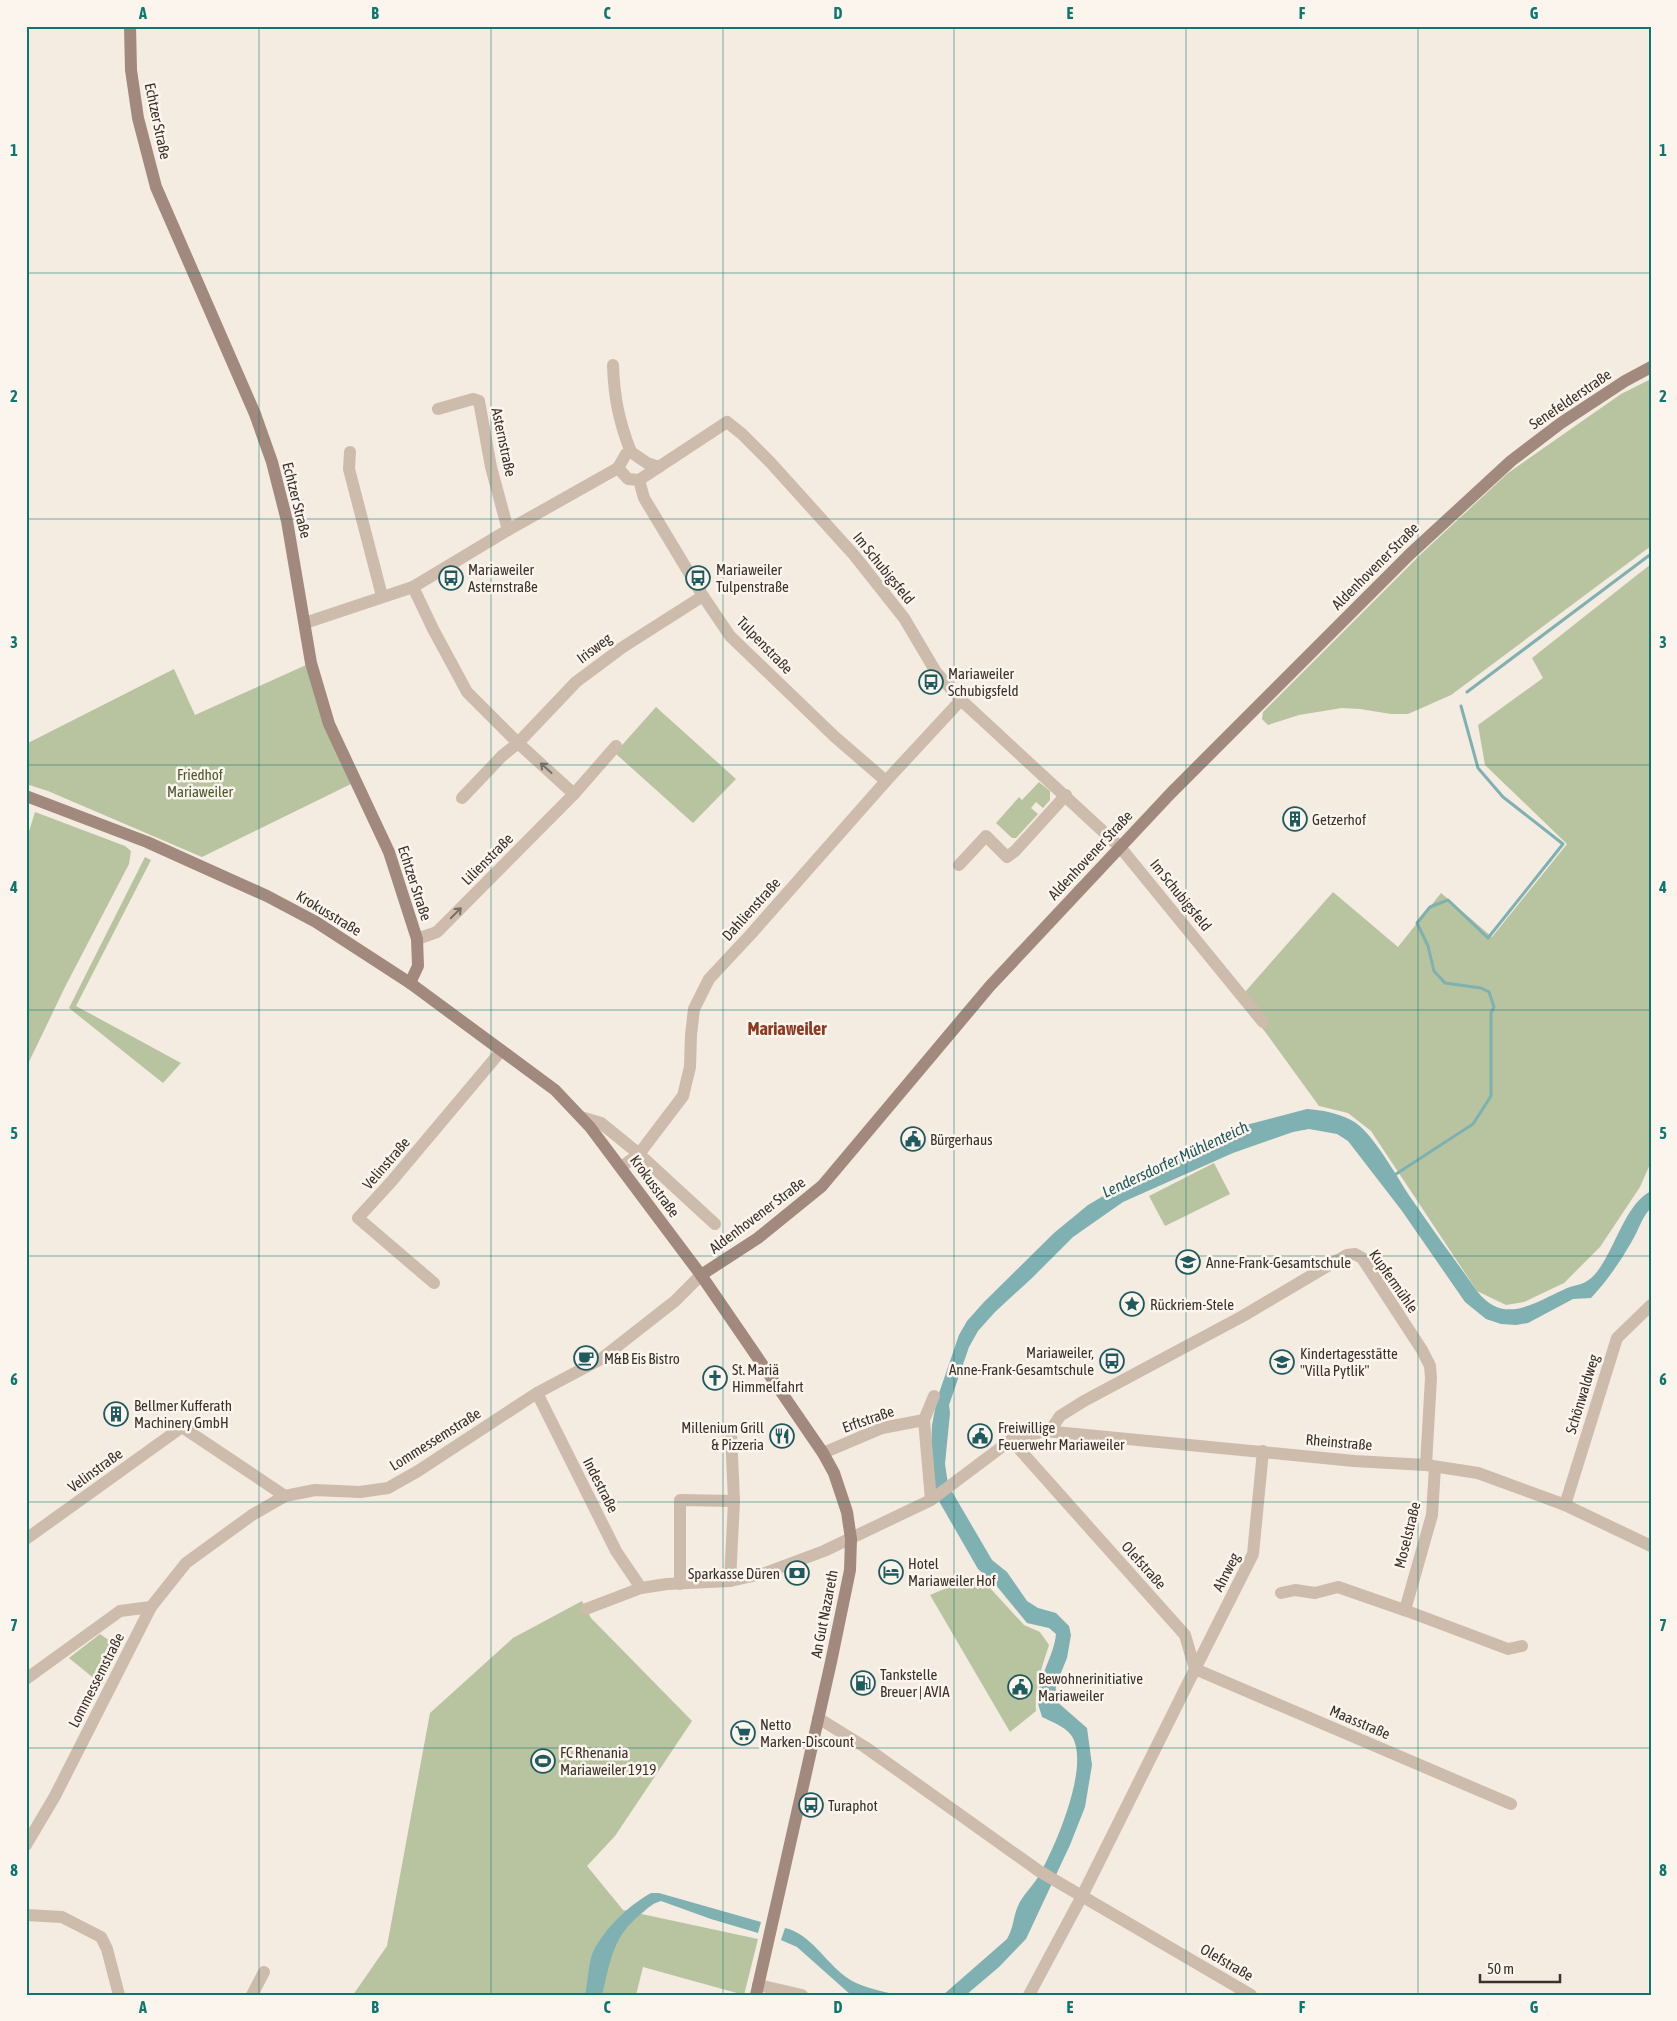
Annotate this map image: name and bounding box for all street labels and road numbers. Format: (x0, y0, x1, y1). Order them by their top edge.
street label: Echtzer Straße (142, 81, 174, 161)
street label: Senefelderstraße (1526, 365, 1614, 433)
street label: Asternstraße (488, 406, 520, 478)
street label: Echtzer Straße (279, 460, 315, 540)
street label: Aldenhovener Straße (1328, 519, 1422, 613)
street label: Im Schubigsfeld (850, 529, 918, 607)
street label: Tulpenstraße (734, 613, 797, 677)
street label: Irisweg (573, 629, 615, 667)
street label: Aldenhovener Straße (1044, 807, 1136, 903)
street label: Lilienstraße (458, 830, 516, 888)
street label: Echtzer Straße (395, 843, 435, 923)
street label: Im Schubigsfeld (1147, 856, 1215, 934)
street label: Dahlienstraße (718, 874, 784, 944)
street label: Krokusstraße (294, 887, 365, 939)
street label: Velinstraße (359, 1134, 413, 1192)
street label: Krokusstraße (627, 1152, 683, 1220)
street label: Aldenhovener Straße (706, 1173, 808, 1257)
street label: Kupfermühle (1366, 1246, 1422, 1316)
street label: Schönwaldweg (1562, 1352, 1602, 1436)
street label: Erftstraße (840, 1402, 896, 1436)
street label: Lommessemstraße (386, 1404, 484, 1474)
street label: Rheinstraße (1305, 1431, 1373, 1453)
street label: Velinstraße (65, 1445, 126, 1495)
street label: Indestraße (580, 1455, 622, 1516)
street label: Moselstraße (1391, 1500, 1423, 1570)
street label: Olefstraße (1118, 1538, 1170, 1592)
street label: Ahrweg (1209, 1549, 1243, 1594)
street label: An Gut Nazareth (807, 1569, 841, 1659)
street label: Lommessemstraße (65, 1630, 127, 1730)
street label: Maasstraße (1327, 1702, 1393, 1742)
street label: Olefstraße (1198, 1940, 1257, 1984)

